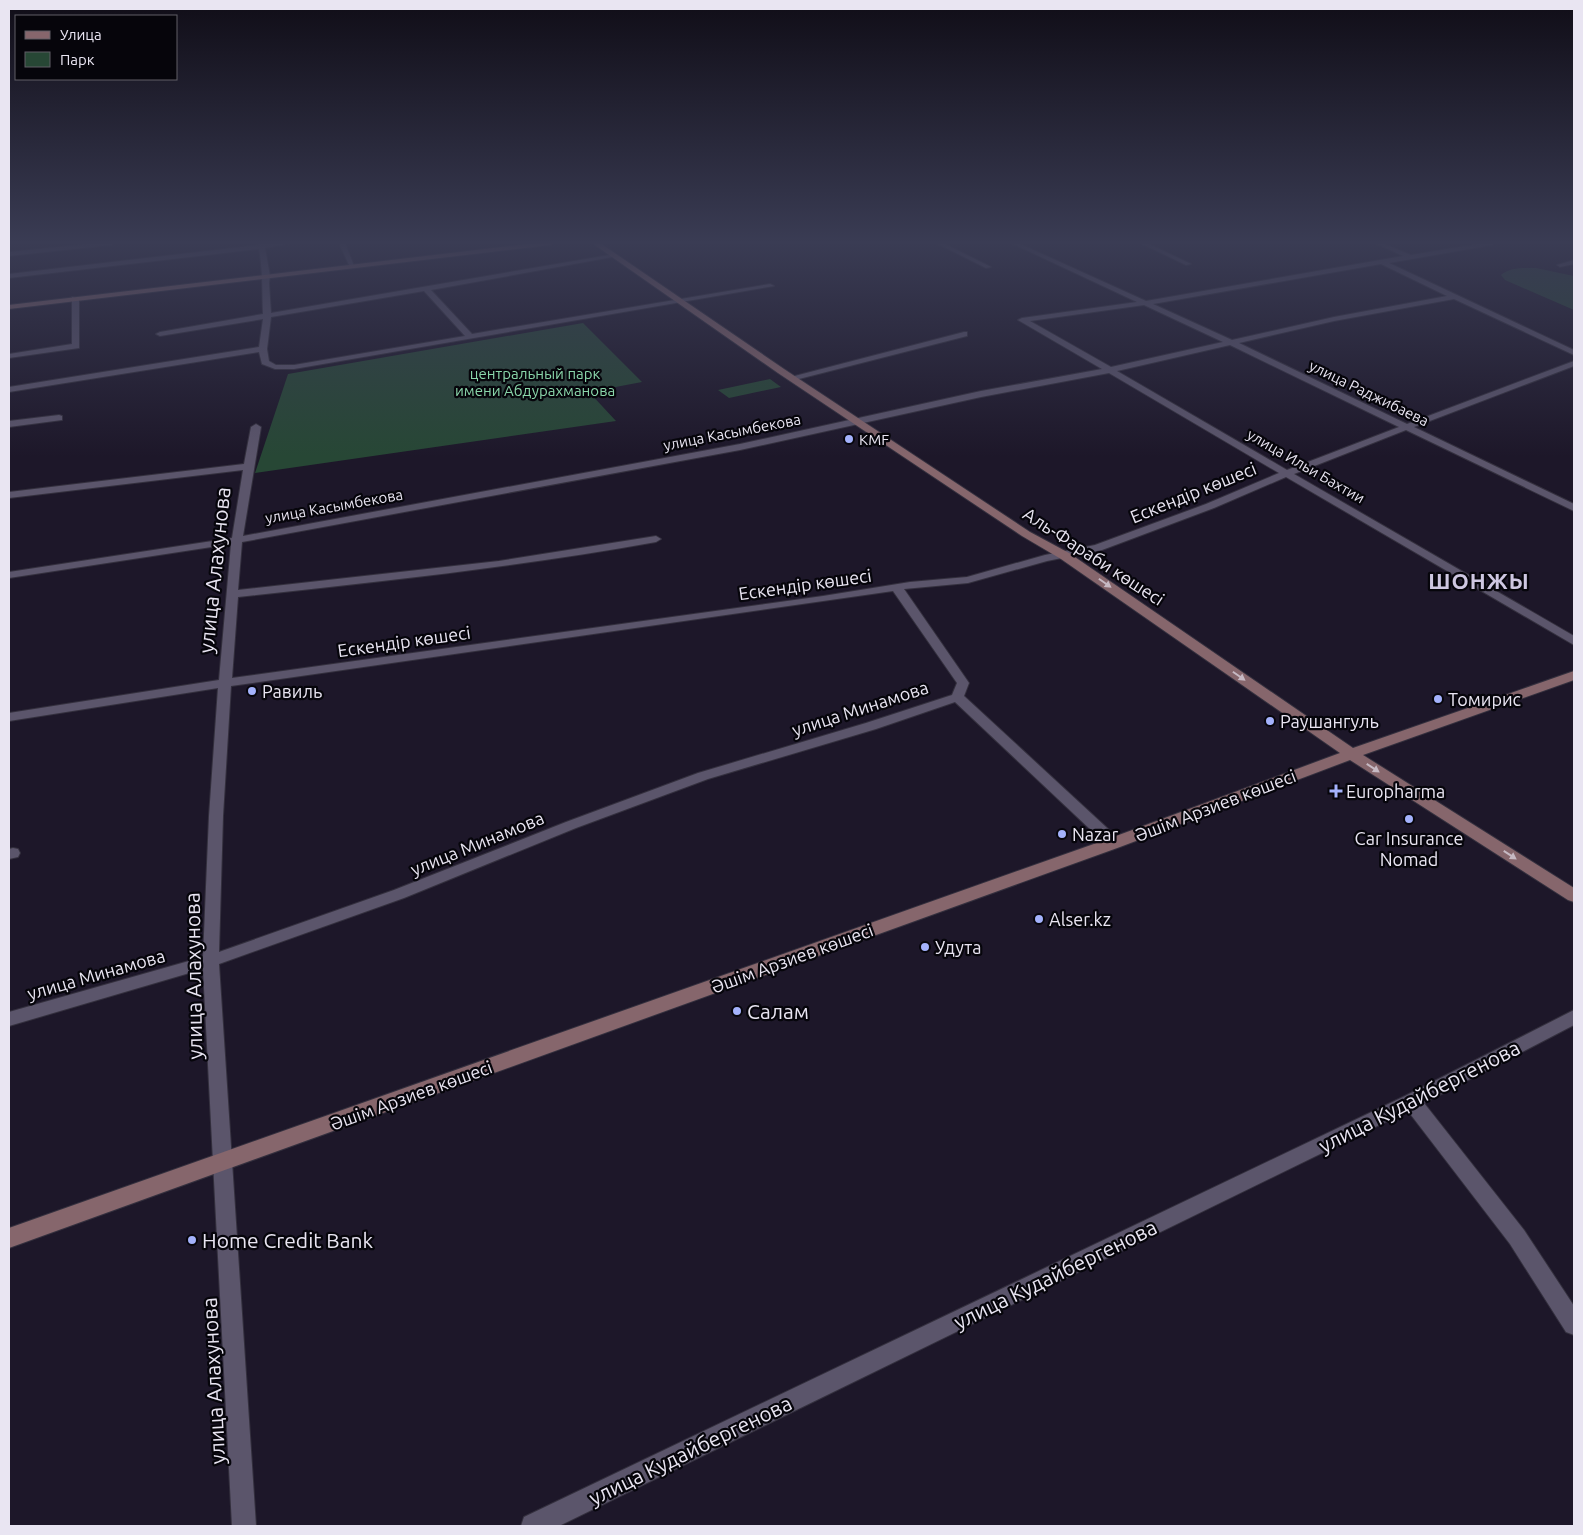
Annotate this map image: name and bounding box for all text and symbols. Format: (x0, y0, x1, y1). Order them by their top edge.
legend (15, 15, 178, 80)
text: Улица (60, 26, 102, 43)
text: Парк (60, 51, 95, 68)
street label: улица Раджибаева (1306, 357, 1432, 429)
park label: центральный парк имени Абдурахманова (455, 365, 615, 399)
street label: улица Касымбекова (662, 410, 802, 454)
street label: улица Ильи Бахтии (1244, 425, 1368, 507)
place label: KMF (859, 431, 889, 448)
marker: KMF (843, 433, 855, 445)
street label: Ескендір көшесі (1127, 458, 1259, 526)
street label: улица Алахунова (193, 486, 235, 654)
street label: улица Касымбекова (264, 486, 404, 526)
street label: Аль-Фараби көшесі (1020, 503, 1168, 609)
street label: Ескендір көшесі (737, 565, 873, 603)
district label: ШОНЖЫ (1428, 568, 1530, 593)
one-way arrow (1098, 578, 1112, 588)
street label: Ескендір көшесі (336, 622, 472, 660)
one-way arrow (1232, 671, 1246, 681)
street label: улица Минамова (789, 677, 931, 739)
place label: Равиль (262, 681, 322, 701)
marker: Равиль (246, 685, 258, 697)
place label: Томирис (1448, 689, 1521, 709)
marker: Томирис (1432, 693, 1444, 705)
place label: Раушангуль (1280, 711, 1379, 731)
marker: Раушангуль (1264, 715, 1276, 727)
one-way arrow (1366, 763, 1379, 772)
street label: Әшім Арзиев көшесі (1132, 765, 1298, 845)
place label: Europharma (1346, 781, 1445, 801)
marker: Europharma (1330, 785, 1342, 797)
street label: улица Минамова (407, 807, 547, 879)
marker: Car Insurance Nomad (1403, 813, 1415, 825)
place label: Nazar (1072, 824, 1119, 844)
marker: Nazar (1056, 828, 1068, 840)
place label: Car Insurance Nomad (1355, 828, 1463, 869)
one-way arrow (1503, 850, 1516, 860)
street label: улица Алахунова (180, 892, 206, 1060)
place label: Alser.kz (1049, 909, 1111, 929)
marker: Alser.kz (1033, 913, 1045, 925)
street label: Әшім Арзиев көшесі (708, 919, 876, 997)
place label: Удута (935, 937, 981, 957)
marker: Удута (919, 941, 931, 953)
street label: улица Минамова (25, 945, 167, 1003)
place label: Салам (747, 999, 809, 1023)
marker: Салам (731, 1005, 743, 1017)
street label: улица Кудайбергенова (1314, 1035, 1524, 1157)
street label: Әшім Арзиев көшесі (327, 1056, 495, 1134)
street label: улица Кудайбергенова (950, 1214, 1160, 1334)
place label: Home Credit Bank (202, 1228, 373, 1252)
marker: Home Credit Bank (186, 1234, 198, 1246)
street label: улица Алахунова (197, 1297, 229, 1465)
street label: улица Кудайбергенова (585, 1390, 795, 1510)

